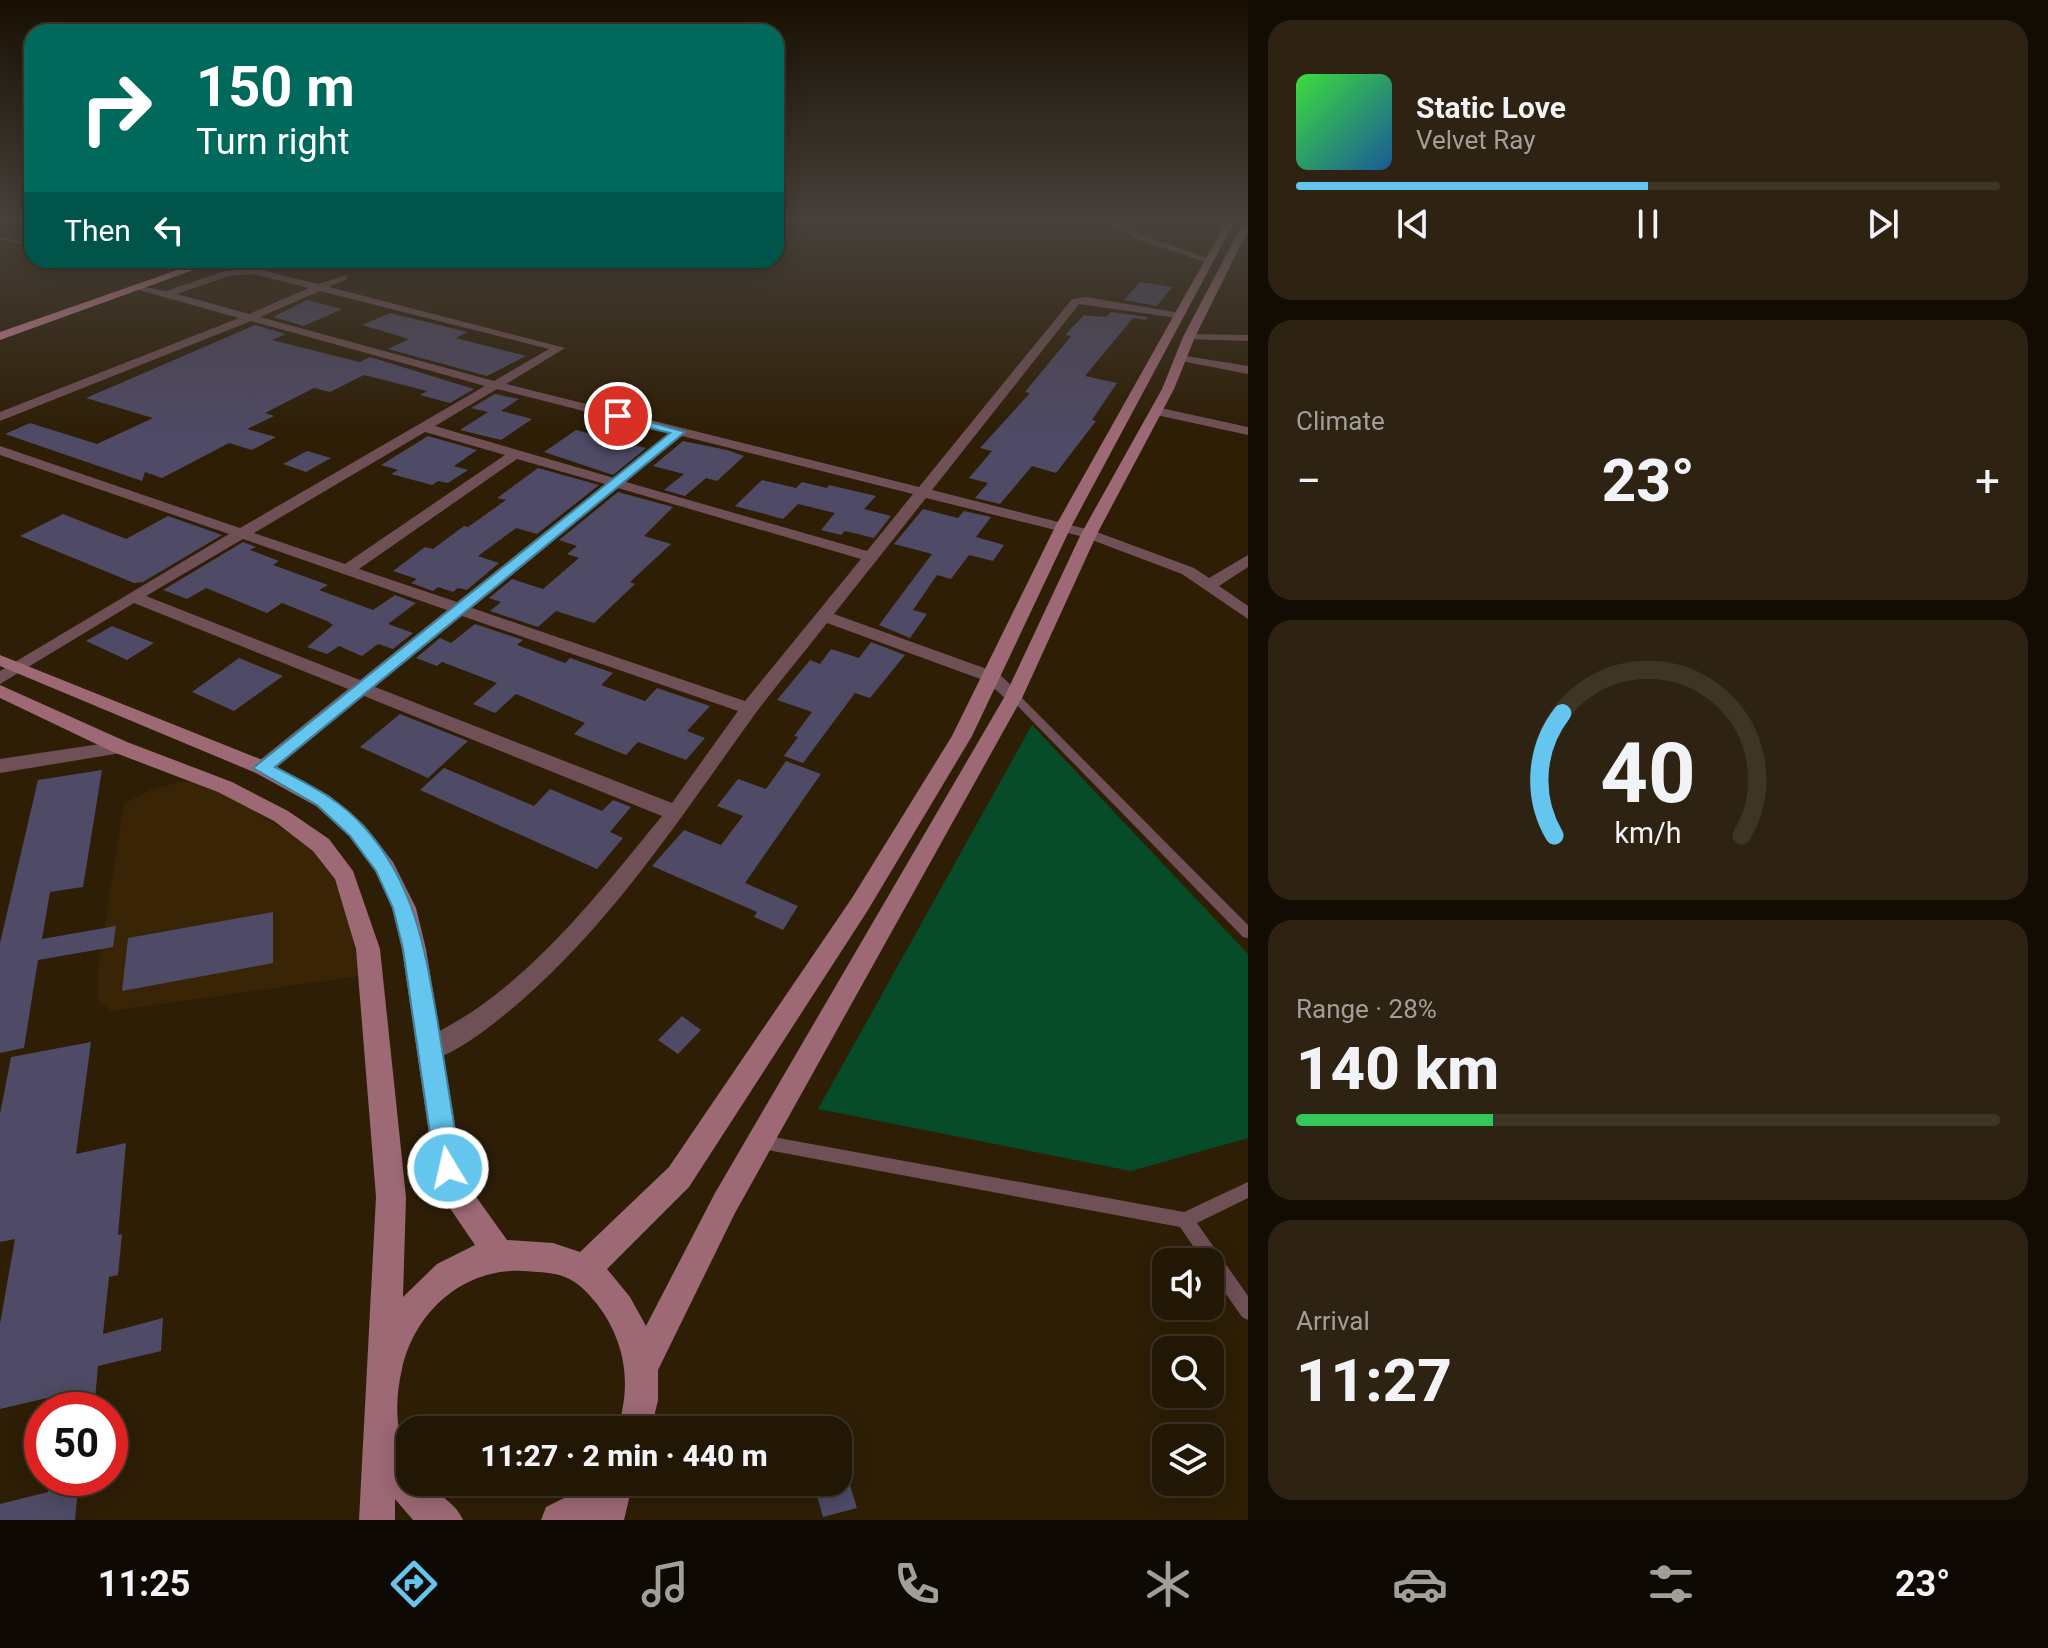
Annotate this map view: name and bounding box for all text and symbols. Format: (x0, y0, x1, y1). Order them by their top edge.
text: 150 m (196, 54, 355, 120)
icon: right (64, 56, 168, 160)
text: Static Love (1416, 90, 1566, 125)
text: Turn right (196, 121, 349, 163)
text: Velvet Ray (1416, 125, 1536, 155)
icon: previous (1391, 202, 1435, 246)
icon: pause (1626, 202, 1670, 246)
icon: next (1861, 202, 1905, 246)
icon: left (147, 208, 191, 252)
text: Then (64, 213, 131, 248)
pin (584, 382, 652, 450)
icon: arrive (596, 394, 640, 438)
text: Climate (1296, 406, 1385, 436)
text: 23° (1602, 445, 1695, 516)
text: − (1296, 455, 1321, 507)
text: + (1975, 455, 2000, 507)
text: 40 (1600, 725, 1696, 822)
text: km/h (1614, 816, 1682, 850)
text: Range · 28% (1296, 994, 1437, 1024)
text: 140 km (1296, 1033, 1499, 1104)
position arrow (406, 1126, 490, 1210)
map controls (1152, 1248, 1224, 1496)
button: sound (1152, 1248, 1224, 1320)
text: Arrival (1296, 1306, 1370, 1336)
button: search (1152, 1336, 1224, 1408)
text: 11:27 (1296, 1345, 1452, 1416)
speed limit sign: 50 (24, 1392, 128, 1496)
button: layers (1152, 1424, 1224, 1496)
text: 11:27 · 2 min · 440 m (480, 1438, 768, 1473)
icon: directions (386, 1556, 442, 1612)
icon: music (637, 1556, 693, 1612)
icon: phone (889, 1556, 945, 1612)
icon: climate (1140, 1556, 1196, 1612)
icon: car (1392, 1556, 1448, 1612)
icon: filters (1643, 1556, 1699, 1612)
text: 11:25 (98, 1563, 191, 1605)
text: 23° (1895, 1563, 1950, 1605)

